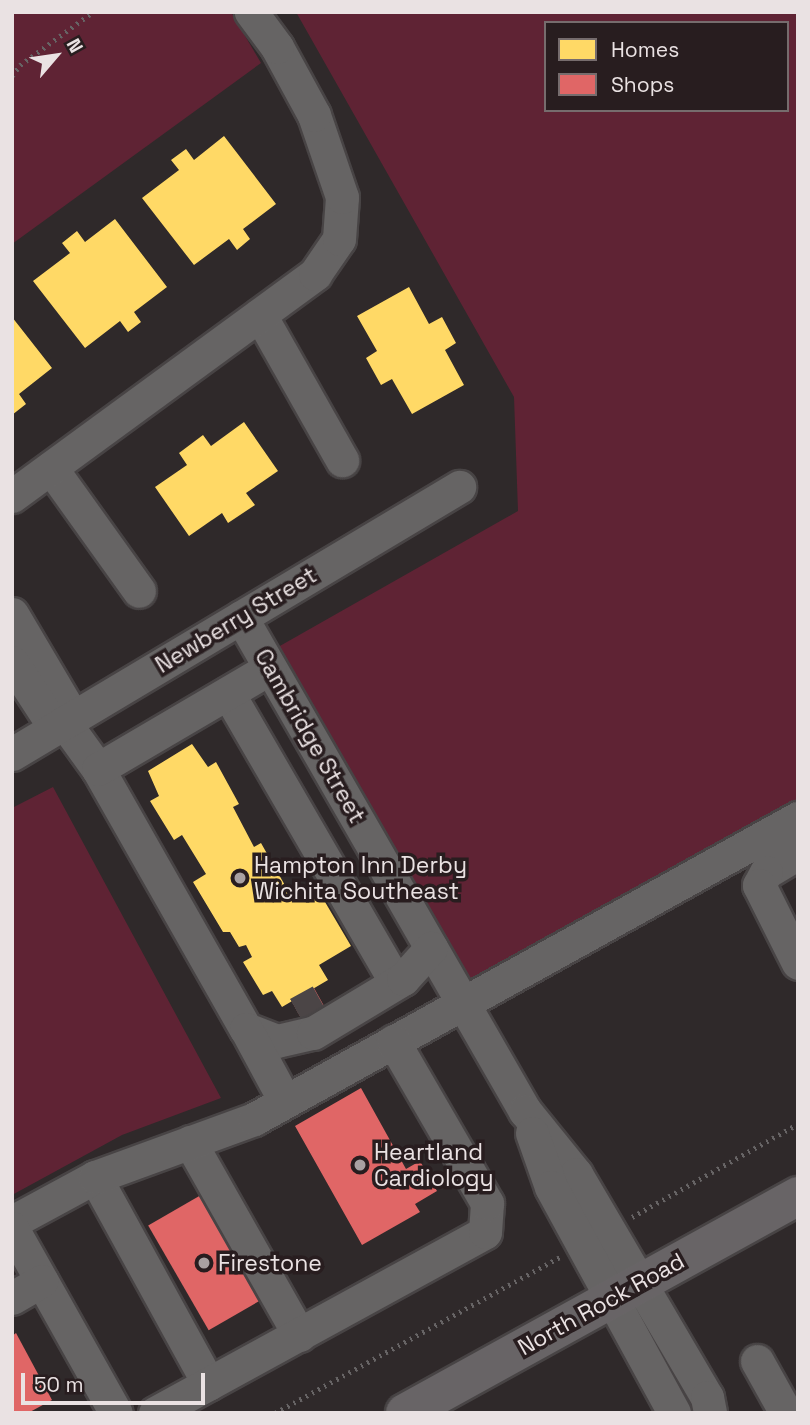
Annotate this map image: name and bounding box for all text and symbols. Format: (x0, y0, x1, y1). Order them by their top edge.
north arrow (21, 21, 91, 91)
legend (544, 21, 789, 112)
text: N (61, 34, 89, 57)
text: Homes (611, 36, 679, 63)
text: Shops (611, 71, 674, 98)
street label: Newberry Street (150, 561, 322, 679)
street label: Cambridge Street (249, 644, 371, 828)
place label: Hampton Inn Derby Wichita Southeast (254, 851, 467, 905)
marker: Hampton Inn Derby Wichita Southeast (232, 870, 248, 886)
place label: Heartland Cardiology (374, 1138, 494, 1192)
marker: Heartland Cardiology (352, 1157, 368, 1173)
street label: North Rock Road (513, 1247, 689, 1361)
place label: Firestone (218, 1249, 322, 1277)
marker: Firestone (196, 1255, 212, 1271)
scale bar (24, 1358, 208, 1402)
text: 50 m (34, 1371, 84, 1398)

